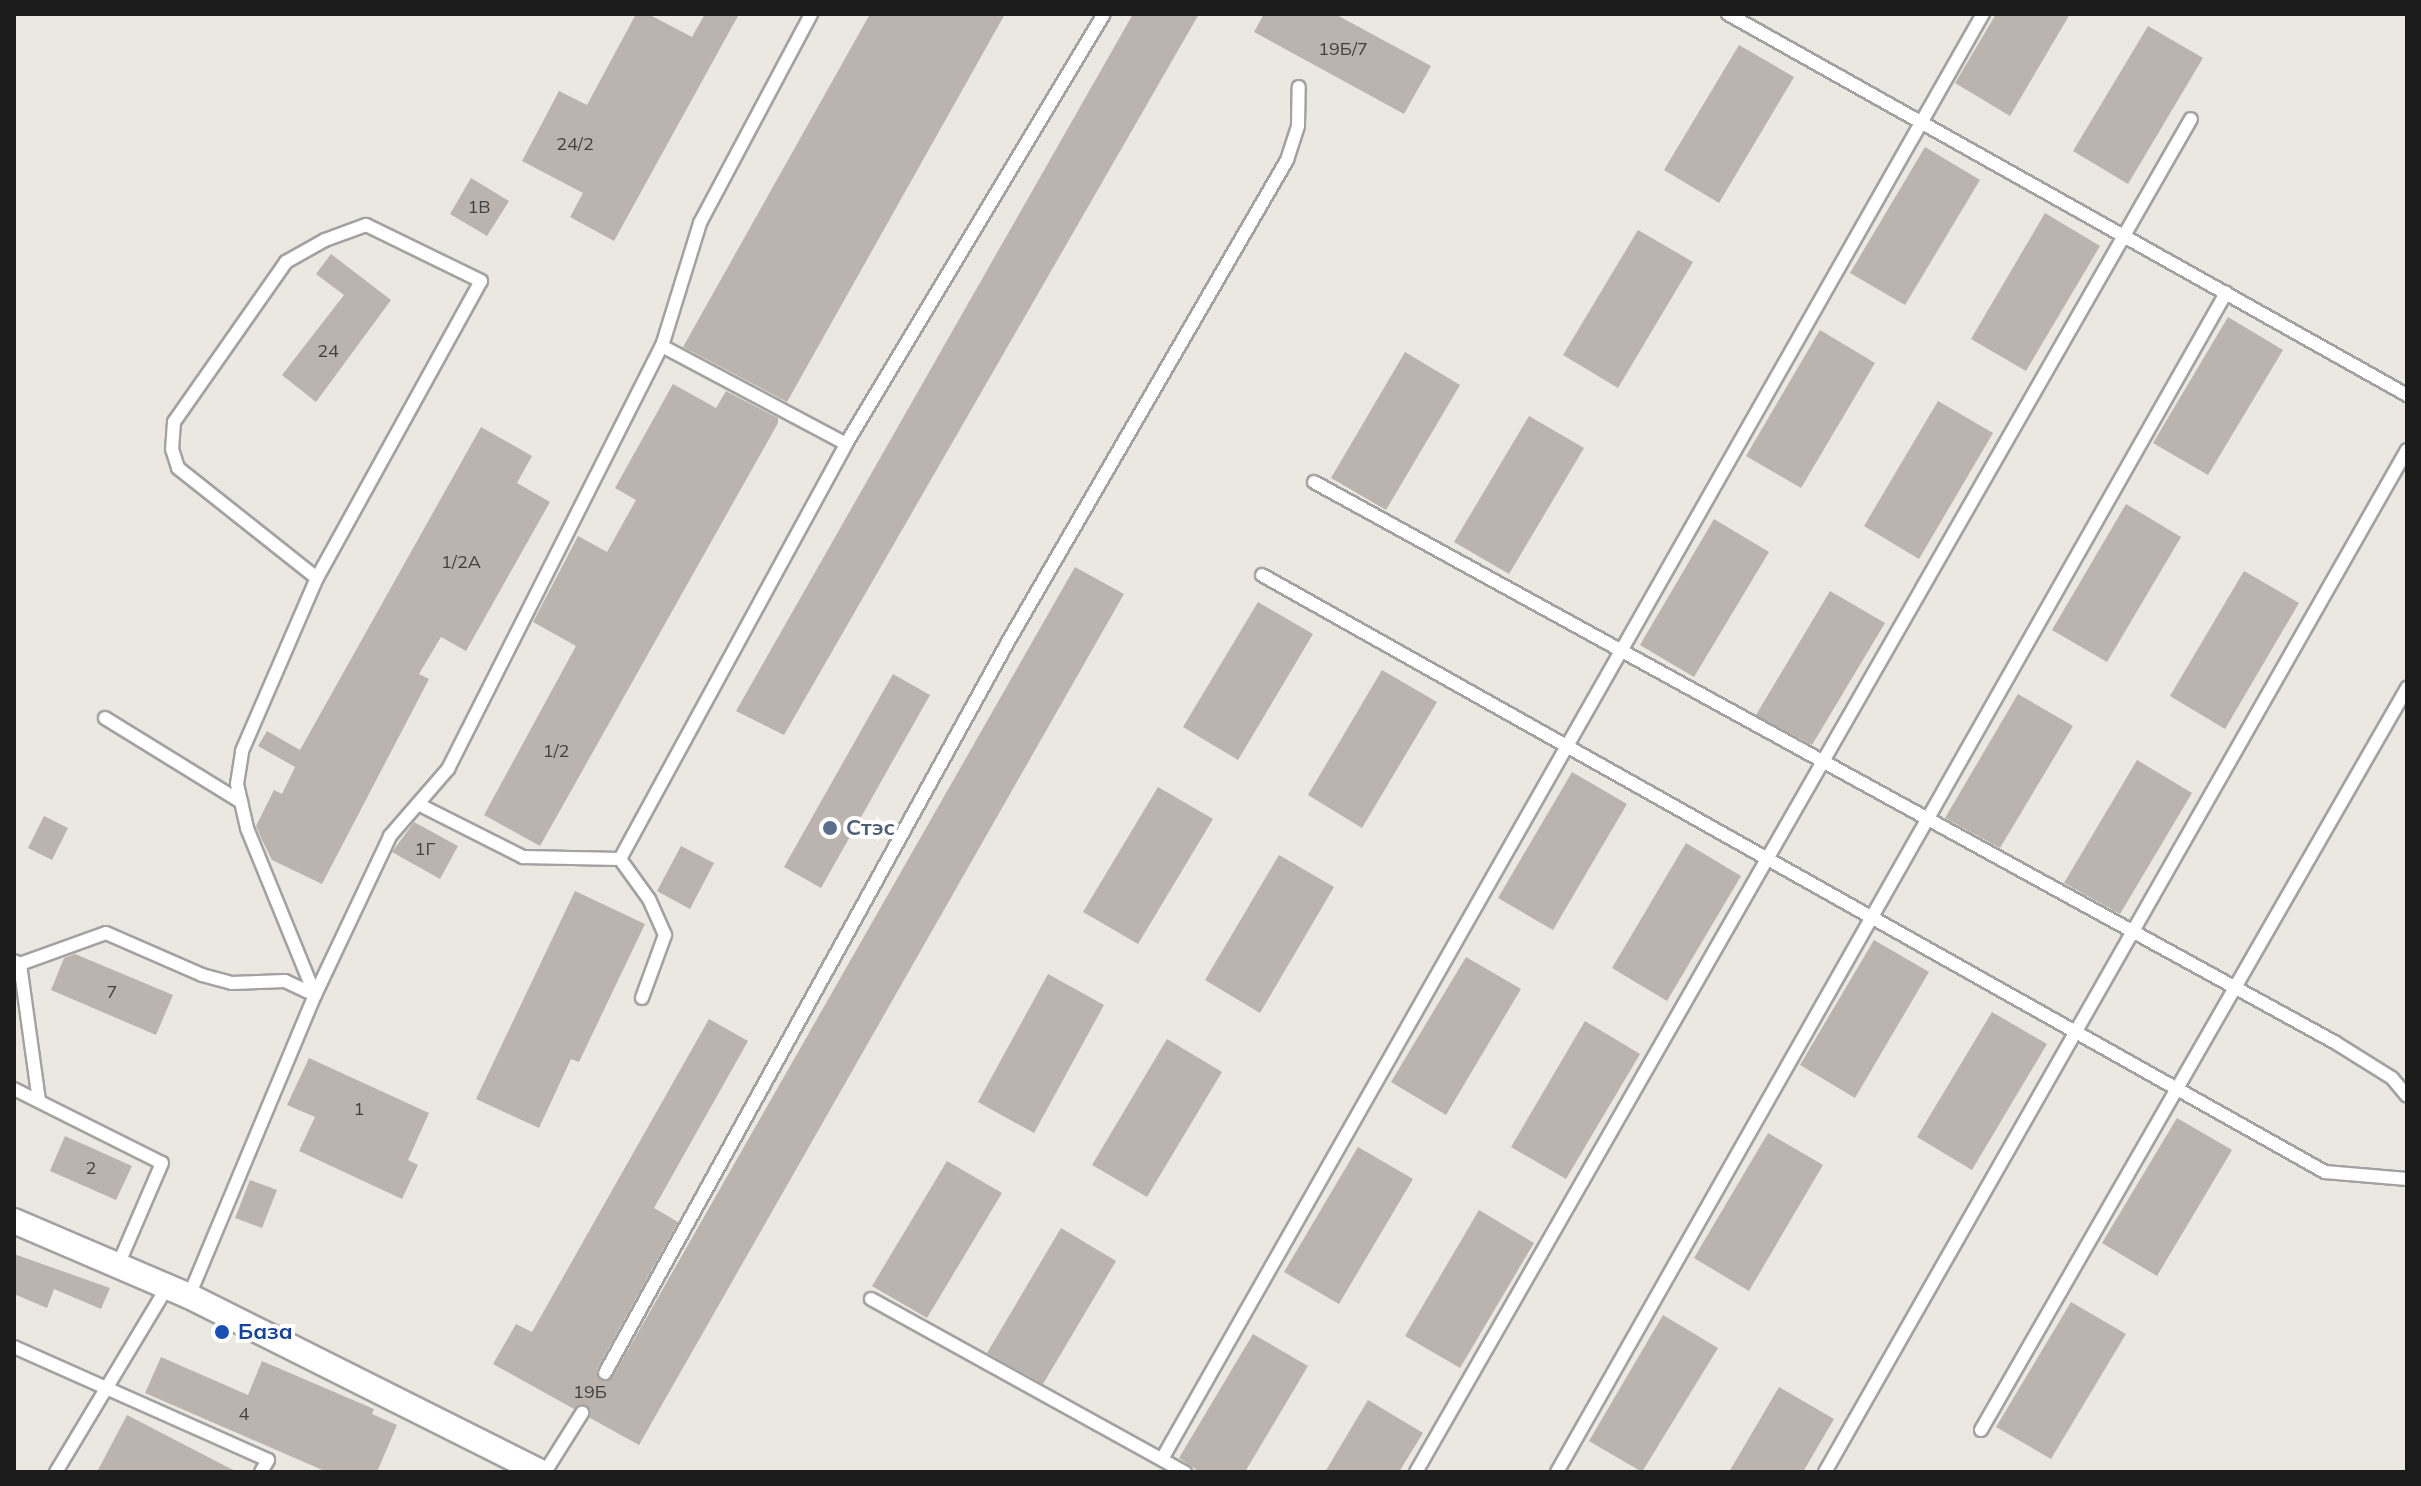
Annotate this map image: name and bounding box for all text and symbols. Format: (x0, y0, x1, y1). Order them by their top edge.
house number: 19Б/7 (1318, 38, 1368, 60)
house number: 24/2 (556, 133, 594, 155)
house number: 1В (467, 196, 491, 218)
house number: 24 (317, 340, 339, 362)
house number: 1/2А (441, 551, 481, 573)
house number: 1/2 (543, 740, 569, 762)
place label: Стэс (846, 815, 895, 841)
marker: Стэс (821, 819, 839, 837)
house number: 1Г (415, 838, 435, 860)
house number: 7 (107, 981, 117, 1003)
house number: 1 (354, 1098, 364, 1120)
house number: 2 (86, 1157, 96, 1179)
place label: База (238, 1319, 293, 1345)
marker: База (213, 1323, 231, 1341)
house number: 19Б (573, 1381, 607, 1403)
house number: 4 (239, 1403, 249, 1425)

